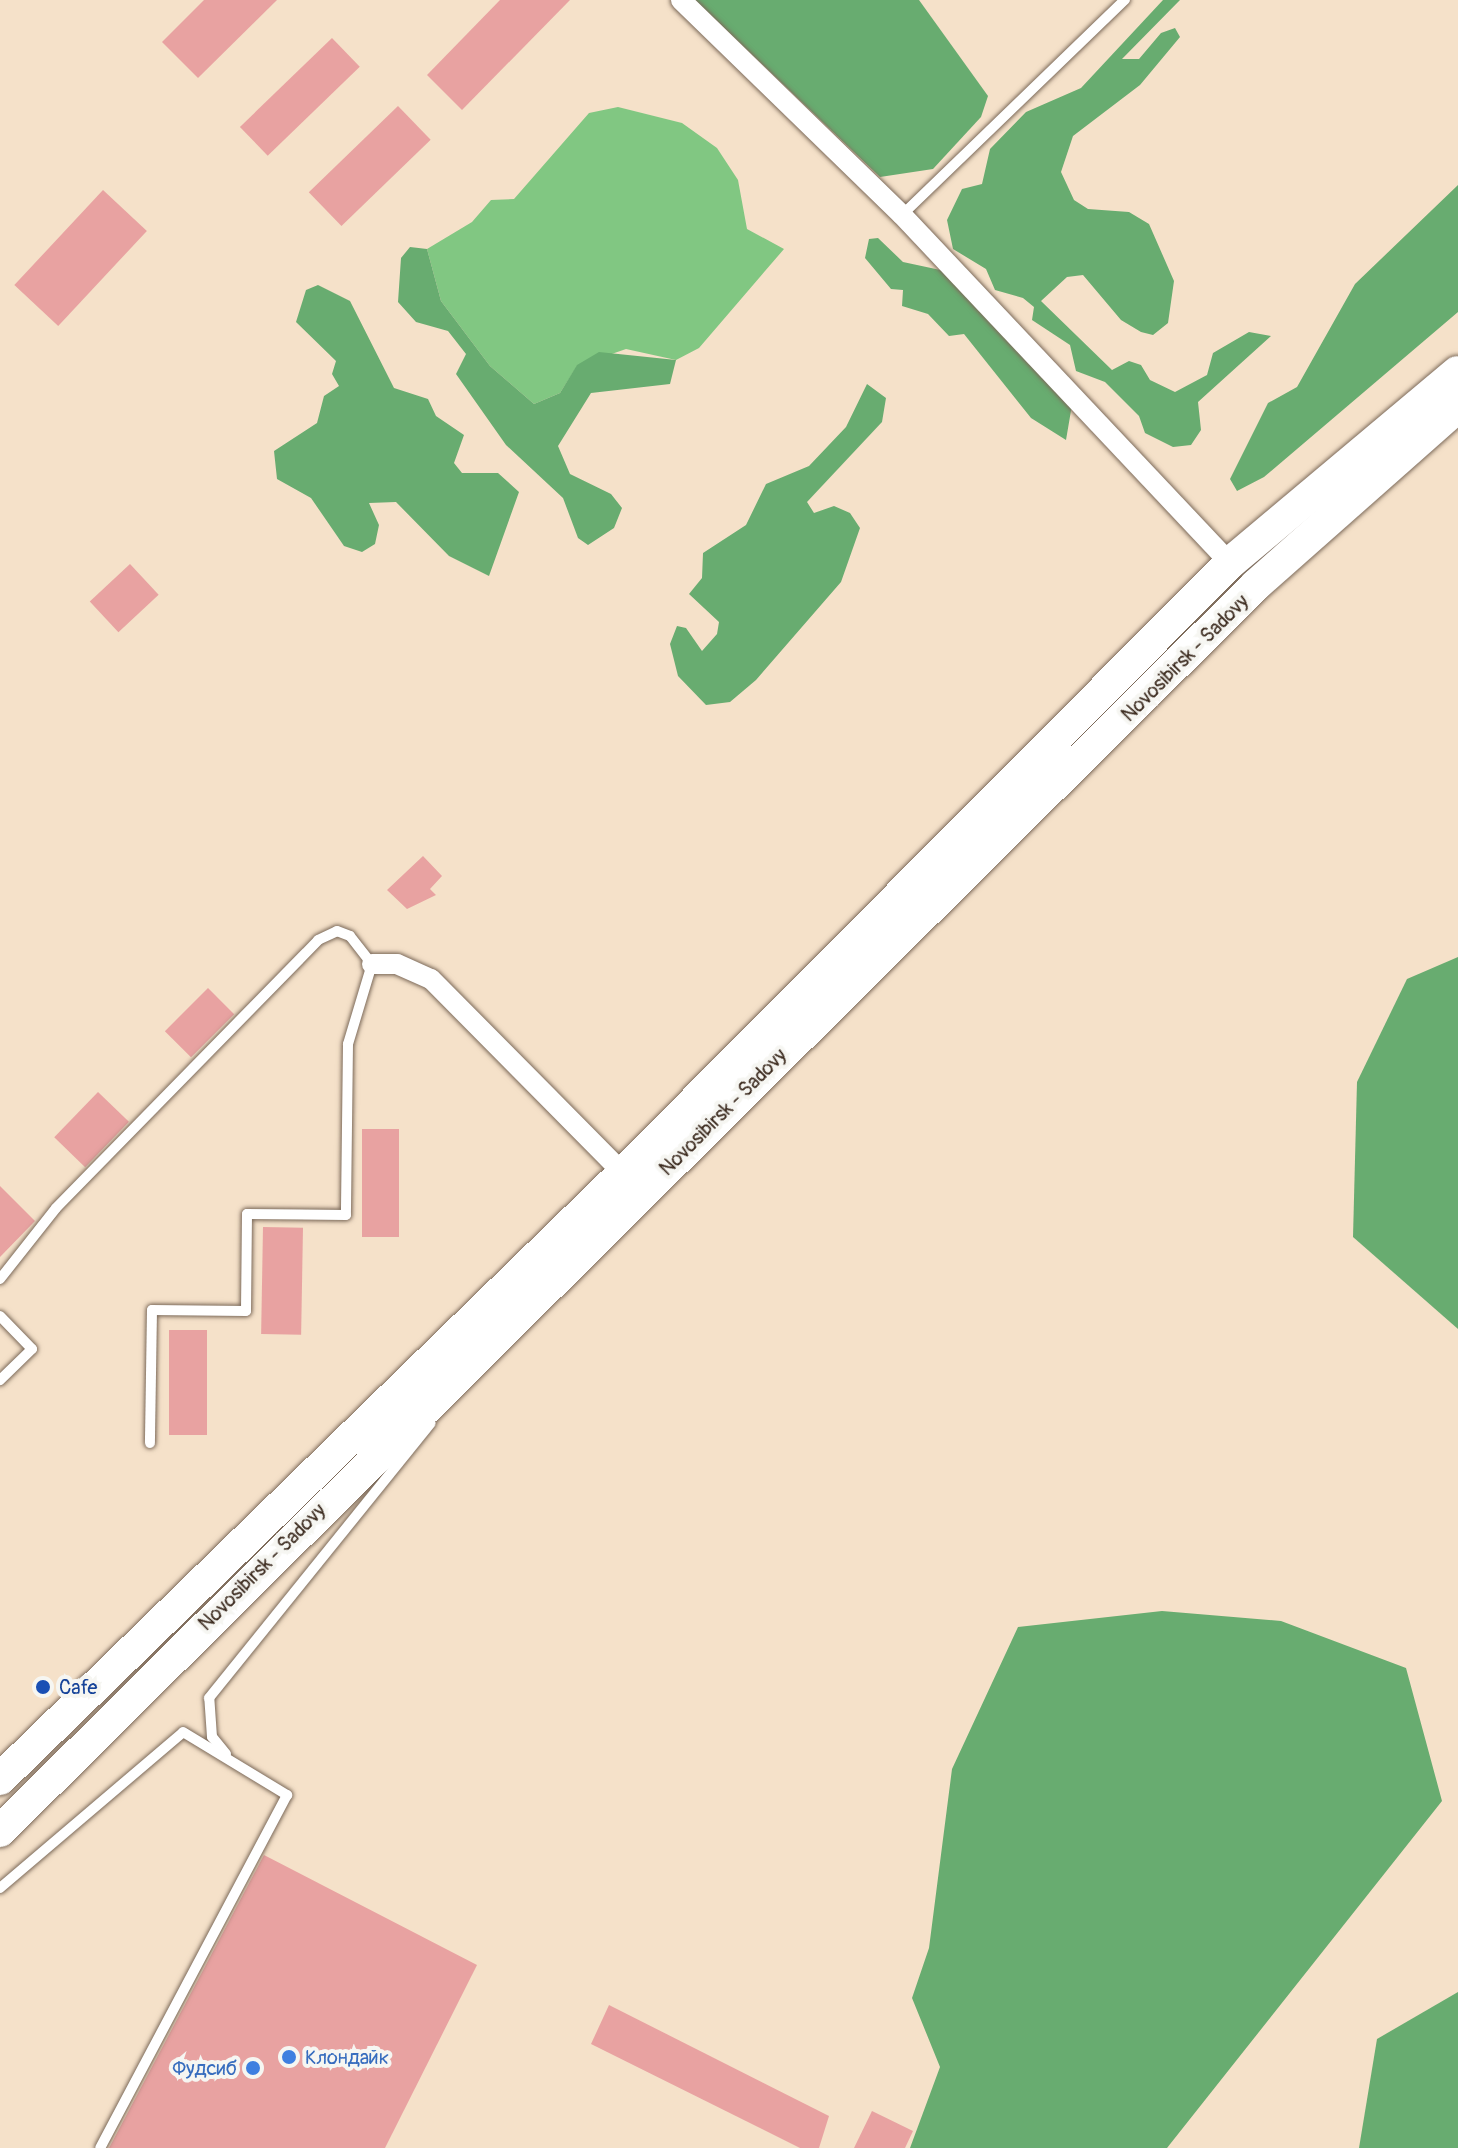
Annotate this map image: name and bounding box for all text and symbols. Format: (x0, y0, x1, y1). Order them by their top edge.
street label: Novosibirsk - Sadovy (1116, 589, 1254, 727)
street label: Novosibirsk - Sadovy (654, 1043, 792, 1181)
street label: Novosibirsk - Sadovy (193, 1498, 331, 1636)
place label: Cafe (59, 1675, 97, 1699)
marker: Cafe (34, 1678, 52, 1696)
place label: Клондайк (305, 2045, 389, 2069)
marker: Клондайк (280, 2048, 298, 2066)
place label: Фудсиб (173, 2056, 237, 2080)
marker: Фудсиб (244, 2059, 262, 2077)

